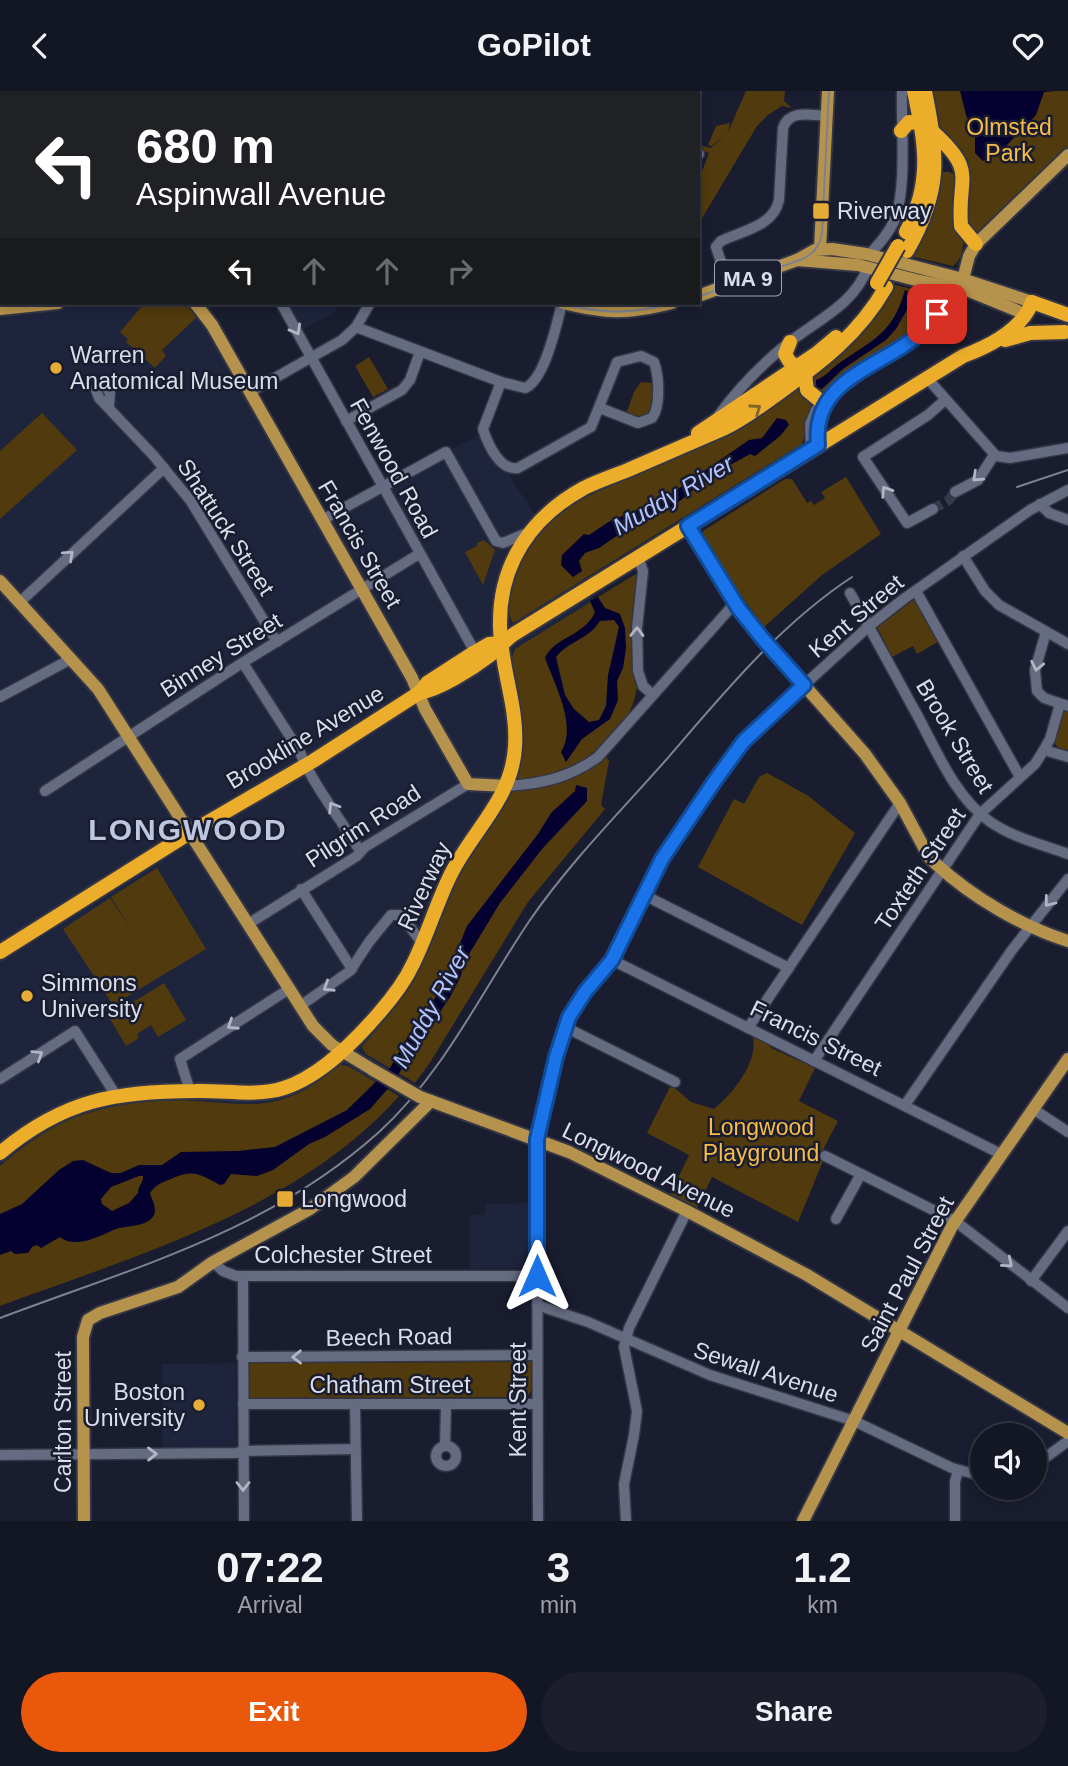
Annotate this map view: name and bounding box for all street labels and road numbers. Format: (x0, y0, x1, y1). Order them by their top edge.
road number: MA 9 (715, 261, 781, 295)
street label: Fenwood Road (345, 393, 443, 543)
street label: Shattuck Street (172, 454, 280, 601)
street label: Francis Street (313, 476, 407, 613)
street label: Kent Street (804, 569, 909, 663)
street label: Binney Street (156, 607, 287, 703)
street label: Brook Street (911, 675, 999, 798)
street label: Brookline Avenue (222, 680, 388, 794)
street label: Pilgrim Road (301, 779, 425, 873)
street label: Toxteth Street (870, 802, 971, 935)
street label: Riverway (392, 837, 456, 934)
street label: Francis Street (746, 995, 887, 1081)
street label: Longwood Avenue (558, 1117, 740, 1223)
street label: Saint Paul Street (855, 1191, 959, 1356)
street label: Colchester Street (254, 1242, 432, 1268)
street label: Beech Road (325, 1323, 453, 1351)
street label: Sewall Avenue (690, 1336, 842, 1408)
street label: Kent Street (505, 1342, 531, 1458)
street label: Carlton Street (50, 1350, 76, 1493)
street label: Chatham Street (309, 1372, 471, 1398)

